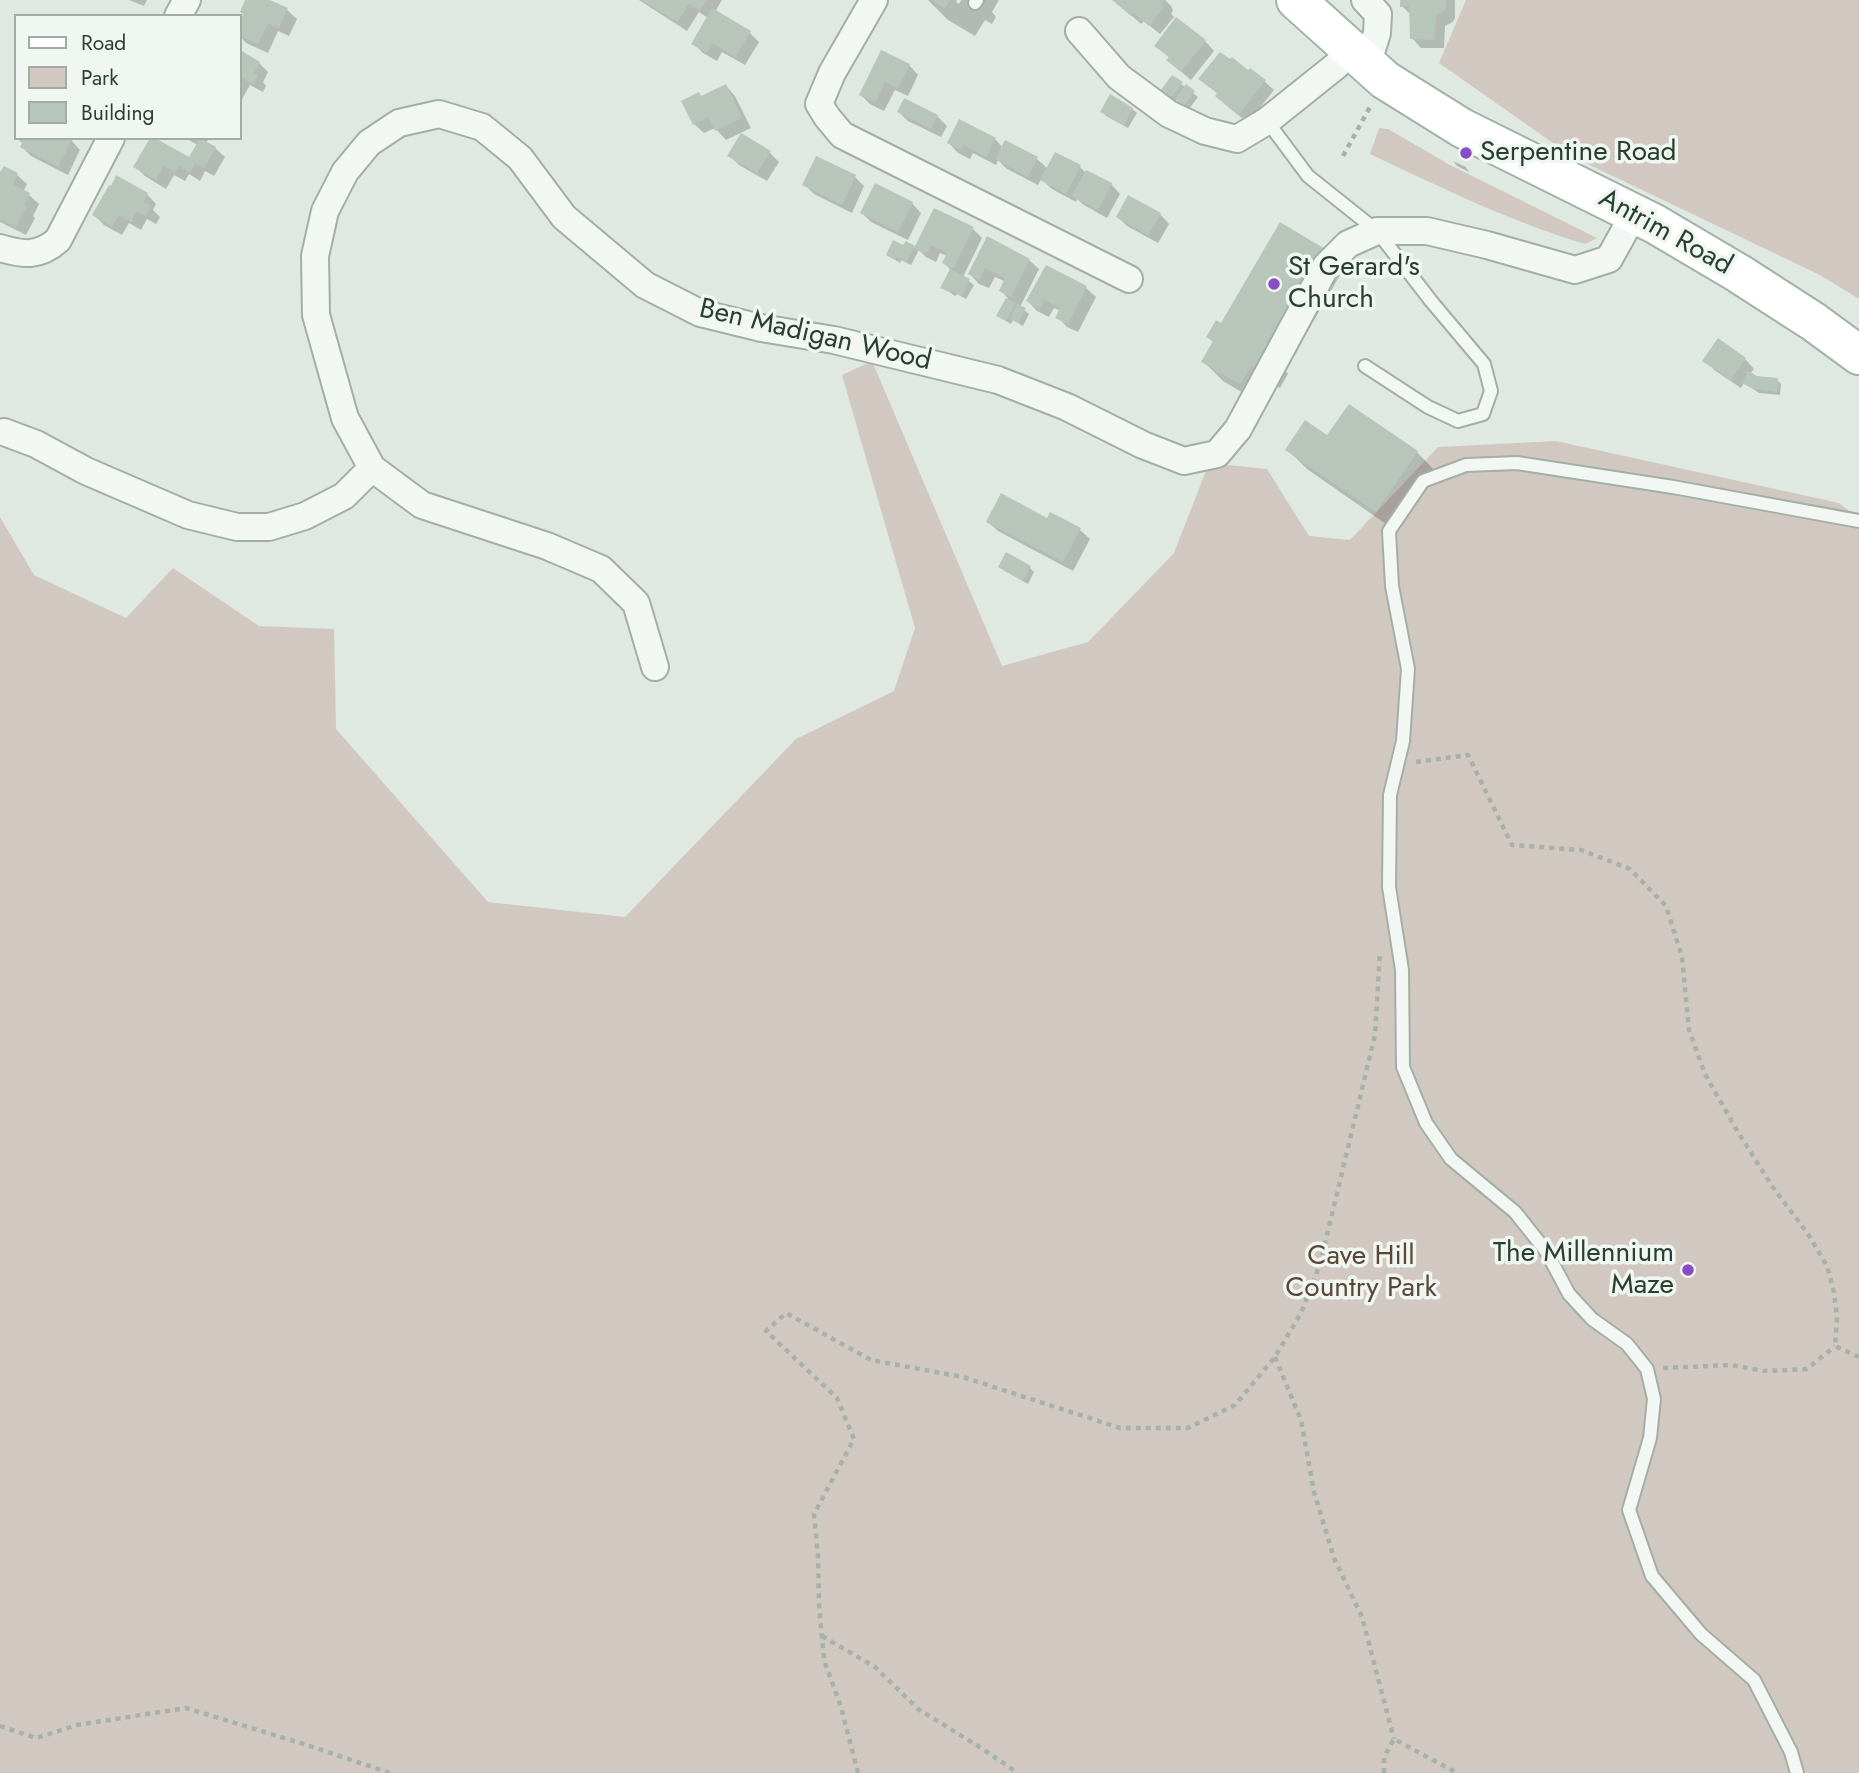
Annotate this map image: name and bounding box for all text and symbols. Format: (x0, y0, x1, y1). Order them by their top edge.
legend (14, 14, 242, 140)
text: Road (81, 28, 126, 58)
text: Park (81, 63, 118, 93)
text: Building (81, 98, 154, 128)
place label: Serpentine Road (1480, 136, 1676, 170)
marker: Serpentine Road (1458, 145, 1474, 161)
street label: Antrim Road (1592, 183, 1738, 283)
place label: St Gerard's Church (1288, 251, 1420, 317)
marker: St Gerard's Church (1266, 276, 1282, 292)
street label: Ben Madigan Wood (696, 293, 934, 379)
place label: The Millennium Maze (1493, 1237, 1674, 1303)
park label: Cave Hill Country Park (1285, 1240, 1437, 1306)
marker: The Millennium Maze (1680, 1262, 1696, 1278)

